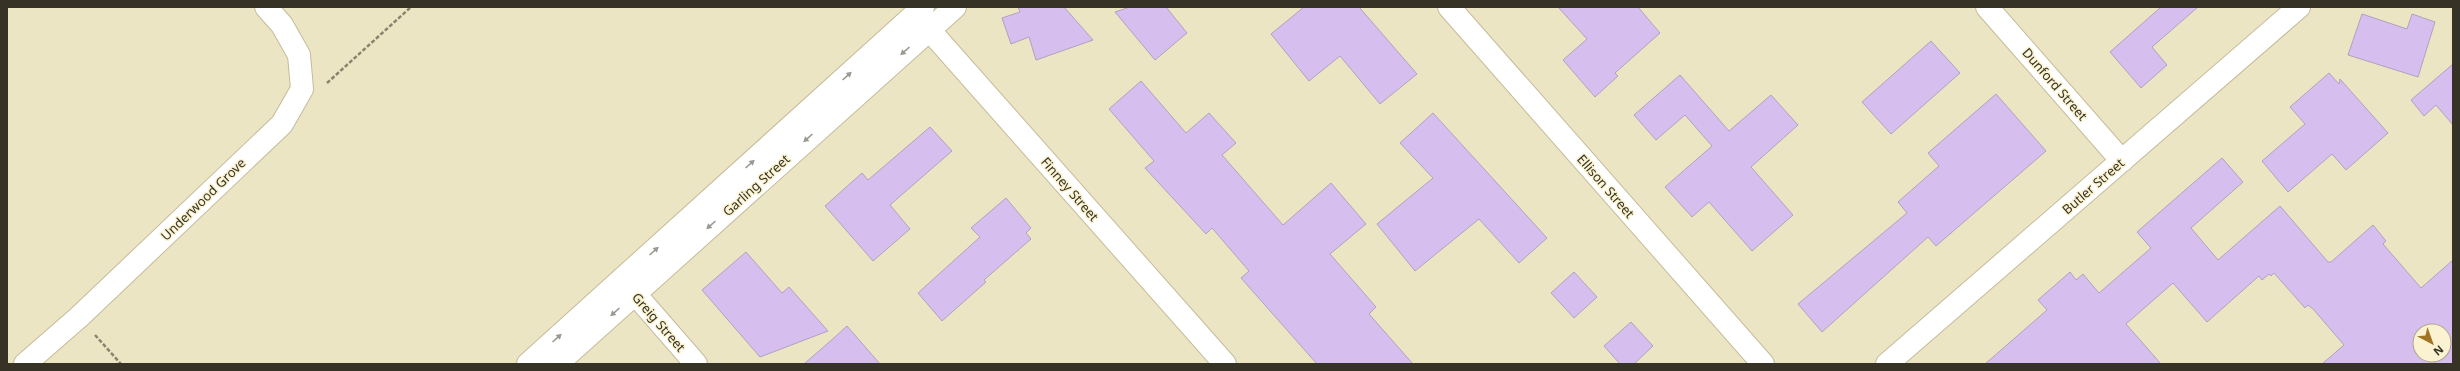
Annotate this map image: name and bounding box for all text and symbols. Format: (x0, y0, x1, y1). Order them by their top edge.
street label: Dunford Street (2018, 44, 2092, 124)
one-way arrow (900, 47, 910, 56)
one-way arrow (841, 72, 852, 81)
one-way arrow (803, 133, 813, 143)
street label: Garling Street (719, 150, 794, 220)
street label: Ellison Street (1573, 150, 1639, 222)
street label: Finney Street (1037, 153, 1103, 225)
street label: Underwood Grove (157, 154, 249, 244)
street label: Butler Street (2058, 154, 2128, 218)
one-way arrow (745, 159, 755, 168)
one-way arrow (706, 220, 716, 230)
one-way arrow (648, 246, 659, 255)
street label: Greig Street (628, 289, 690, 356)
one-way arrow (610, 307, 619, 316)
north arrow (2412, 323, 2452, 363)
one-way arrow (552, 333, 562, 343)
text: N (2431, 342, 2447, 360)

